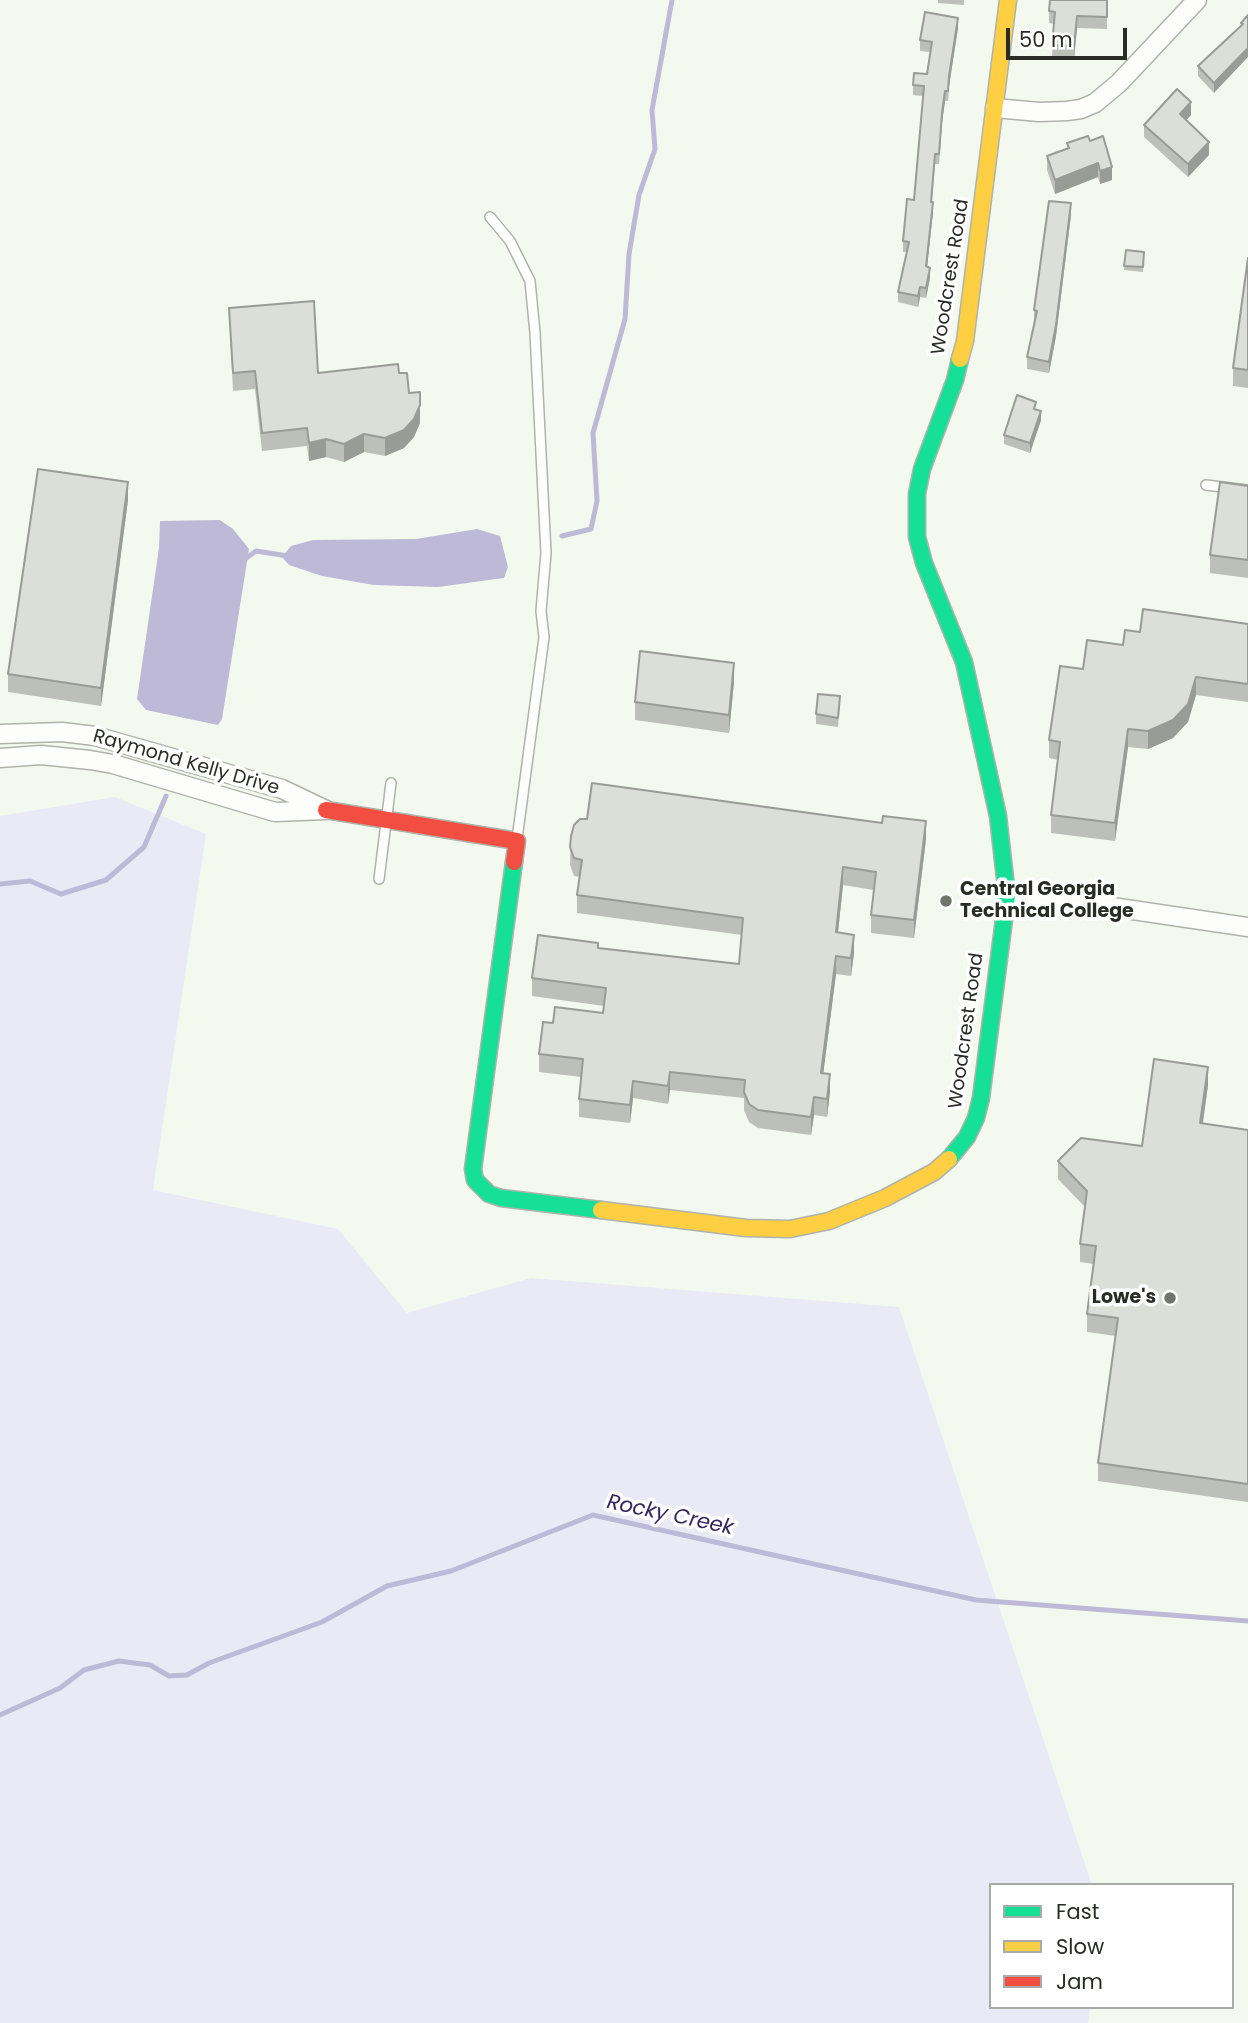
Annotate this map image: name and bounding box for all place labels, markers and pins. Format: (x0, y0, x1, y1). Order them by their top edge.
place label: Central Georgia Technical College (960, 879, 1134, 923)
marker: Central Georgia Technical College (938, 893, 954, 909)
place label: Lowe's (1092, 1287, 1156, 1309)
marker: Lowe's (1162, 1290, 1178, 1306)

